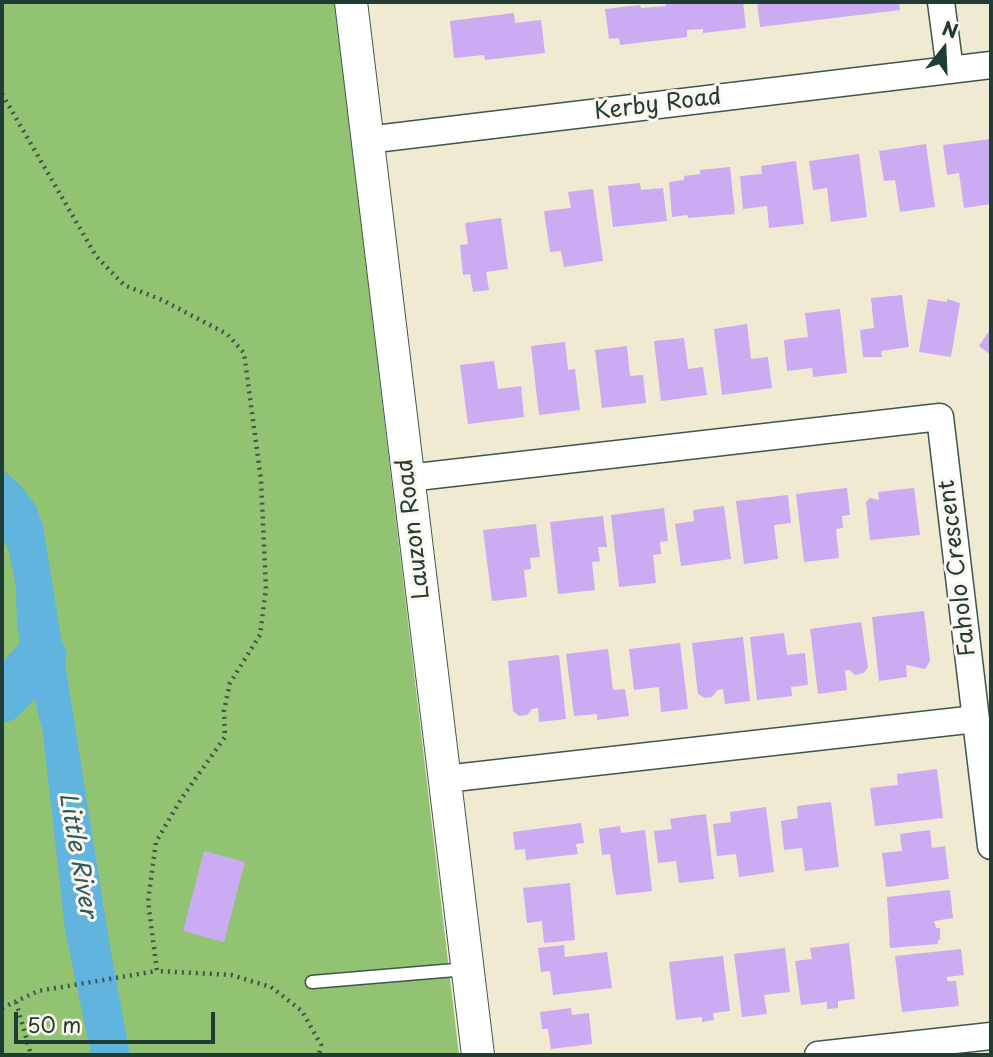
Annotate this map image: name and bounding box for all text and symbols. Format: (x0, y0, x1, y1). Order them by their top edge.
text: N (939, 13, 962, 45)
north arrow (909, 14, 979, 84)
street label: Kerby Road (593, 84, 723, 126)
street label: Lauzon Road (392, 457, 436, 601)
street label: Faholo Crescent (933, 478, 983, 658)
water label: Little River (52, 790, 102, 920)
scale bar (18, 998, 219, 1042)
text: 50 m (27, 1008, 81, 1040)

